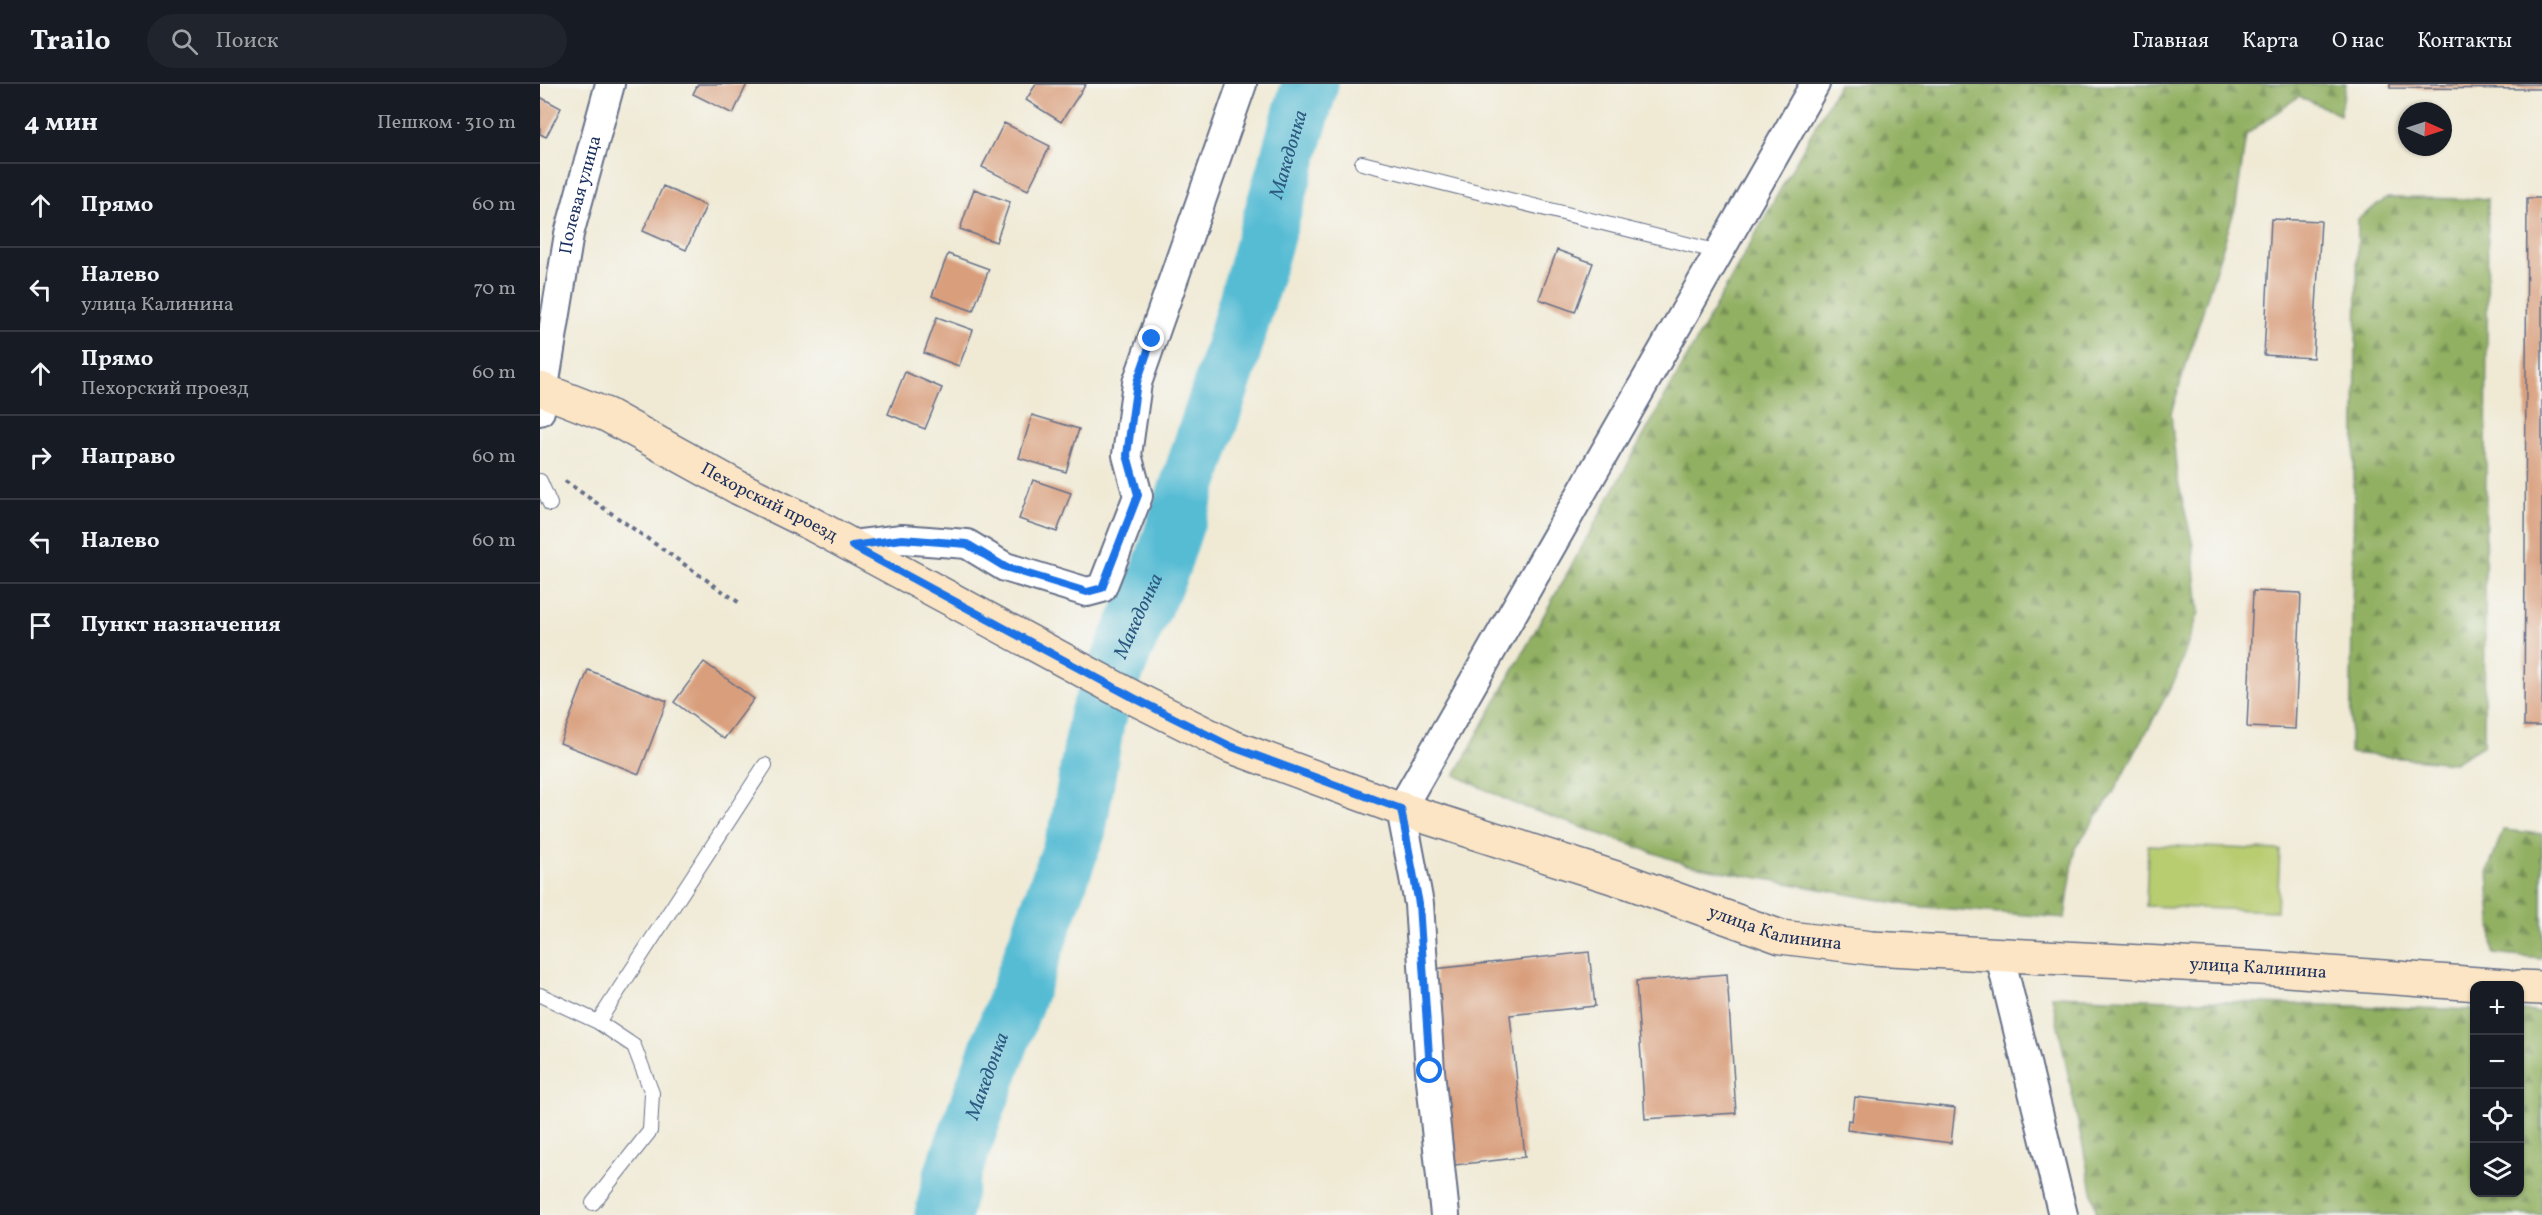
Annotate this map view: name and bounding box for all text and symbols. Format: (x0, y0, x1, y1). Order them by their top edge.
search box (147, 14, 567, 68)
text: Trailo (30, 22, 111, 61)
icon: search (168, 25, 201, 58)
text: Поиск (216, 26, 279, 57)
text: Главная (2132, 27, 2209, 56)
text: Карта (2242, 27, 2299, 56)
text: О нас (2332, 27, 2384, 56)
text: Контакты (2417, 27, 2512, 56)
north arrow (2398, 102, 2452, 156)
text: 4 мин (24, 105, 98, 141)
water label: Македонка (1263, 107, 1316, 203)
text: Пешком · 310 m (377, 109, 516, 137)
street label: Полевая улица (553, 133, 608, 256)
icon: ahead (24, 189, 57, 222)
text: Прямо (81, 190, 153, 221)
text: 60 m (472, 191, 516, 219)
text: Налево (81, 260, 160, 291)
icon: left (24, 273, 57, 306)
text: 70 m (473, 275, 516, 303)
text: улица Калинина (81, 291, 234, 319)
route end (1138, 325, 1164, 351)
text: Прямо (81, 344, 153, 375)
icon: ahead (24, 357, 57, 390)
text: 60 m (472, 359, 516, 387)
text: Пехорский проезд (81, 375, 249, 403)
icon: right (24, 441, 57, 474)
text: Направо (81, 442, 175, 473)
text: 60 m (472, 443, 516, 471)
street label: Пехорский проезд (696, 457, 842, 548)
icon: left (24, 525, 57, 558)
text: Налево (81, 526, 160, 557)
text: 60 m (472, 527, 516, 555)
water label: Македонка (1107, 569, 1171, 664)
icon: arrive (24, 609, 57, 642)
text: Пункт назначения (81, 610, 281, 641)
street label: улица Калинина (1705, 899, 1843, 957)
street label: улица Калинина (2189, 952, 2328, 985)
map controls (2470, 981, 2524, 1197)
button: + (2470, 981, 2524, 1035)
water label: Македонка (959, 1029, 1017, 1125)
button: − (2470, 1035, 2524, 1089)
route start (1416, 1057, 1442, 1083)
button: locate (2470, 1089, 2524, 1143)
button: layers (2470, 1143, 2524, 1197)

